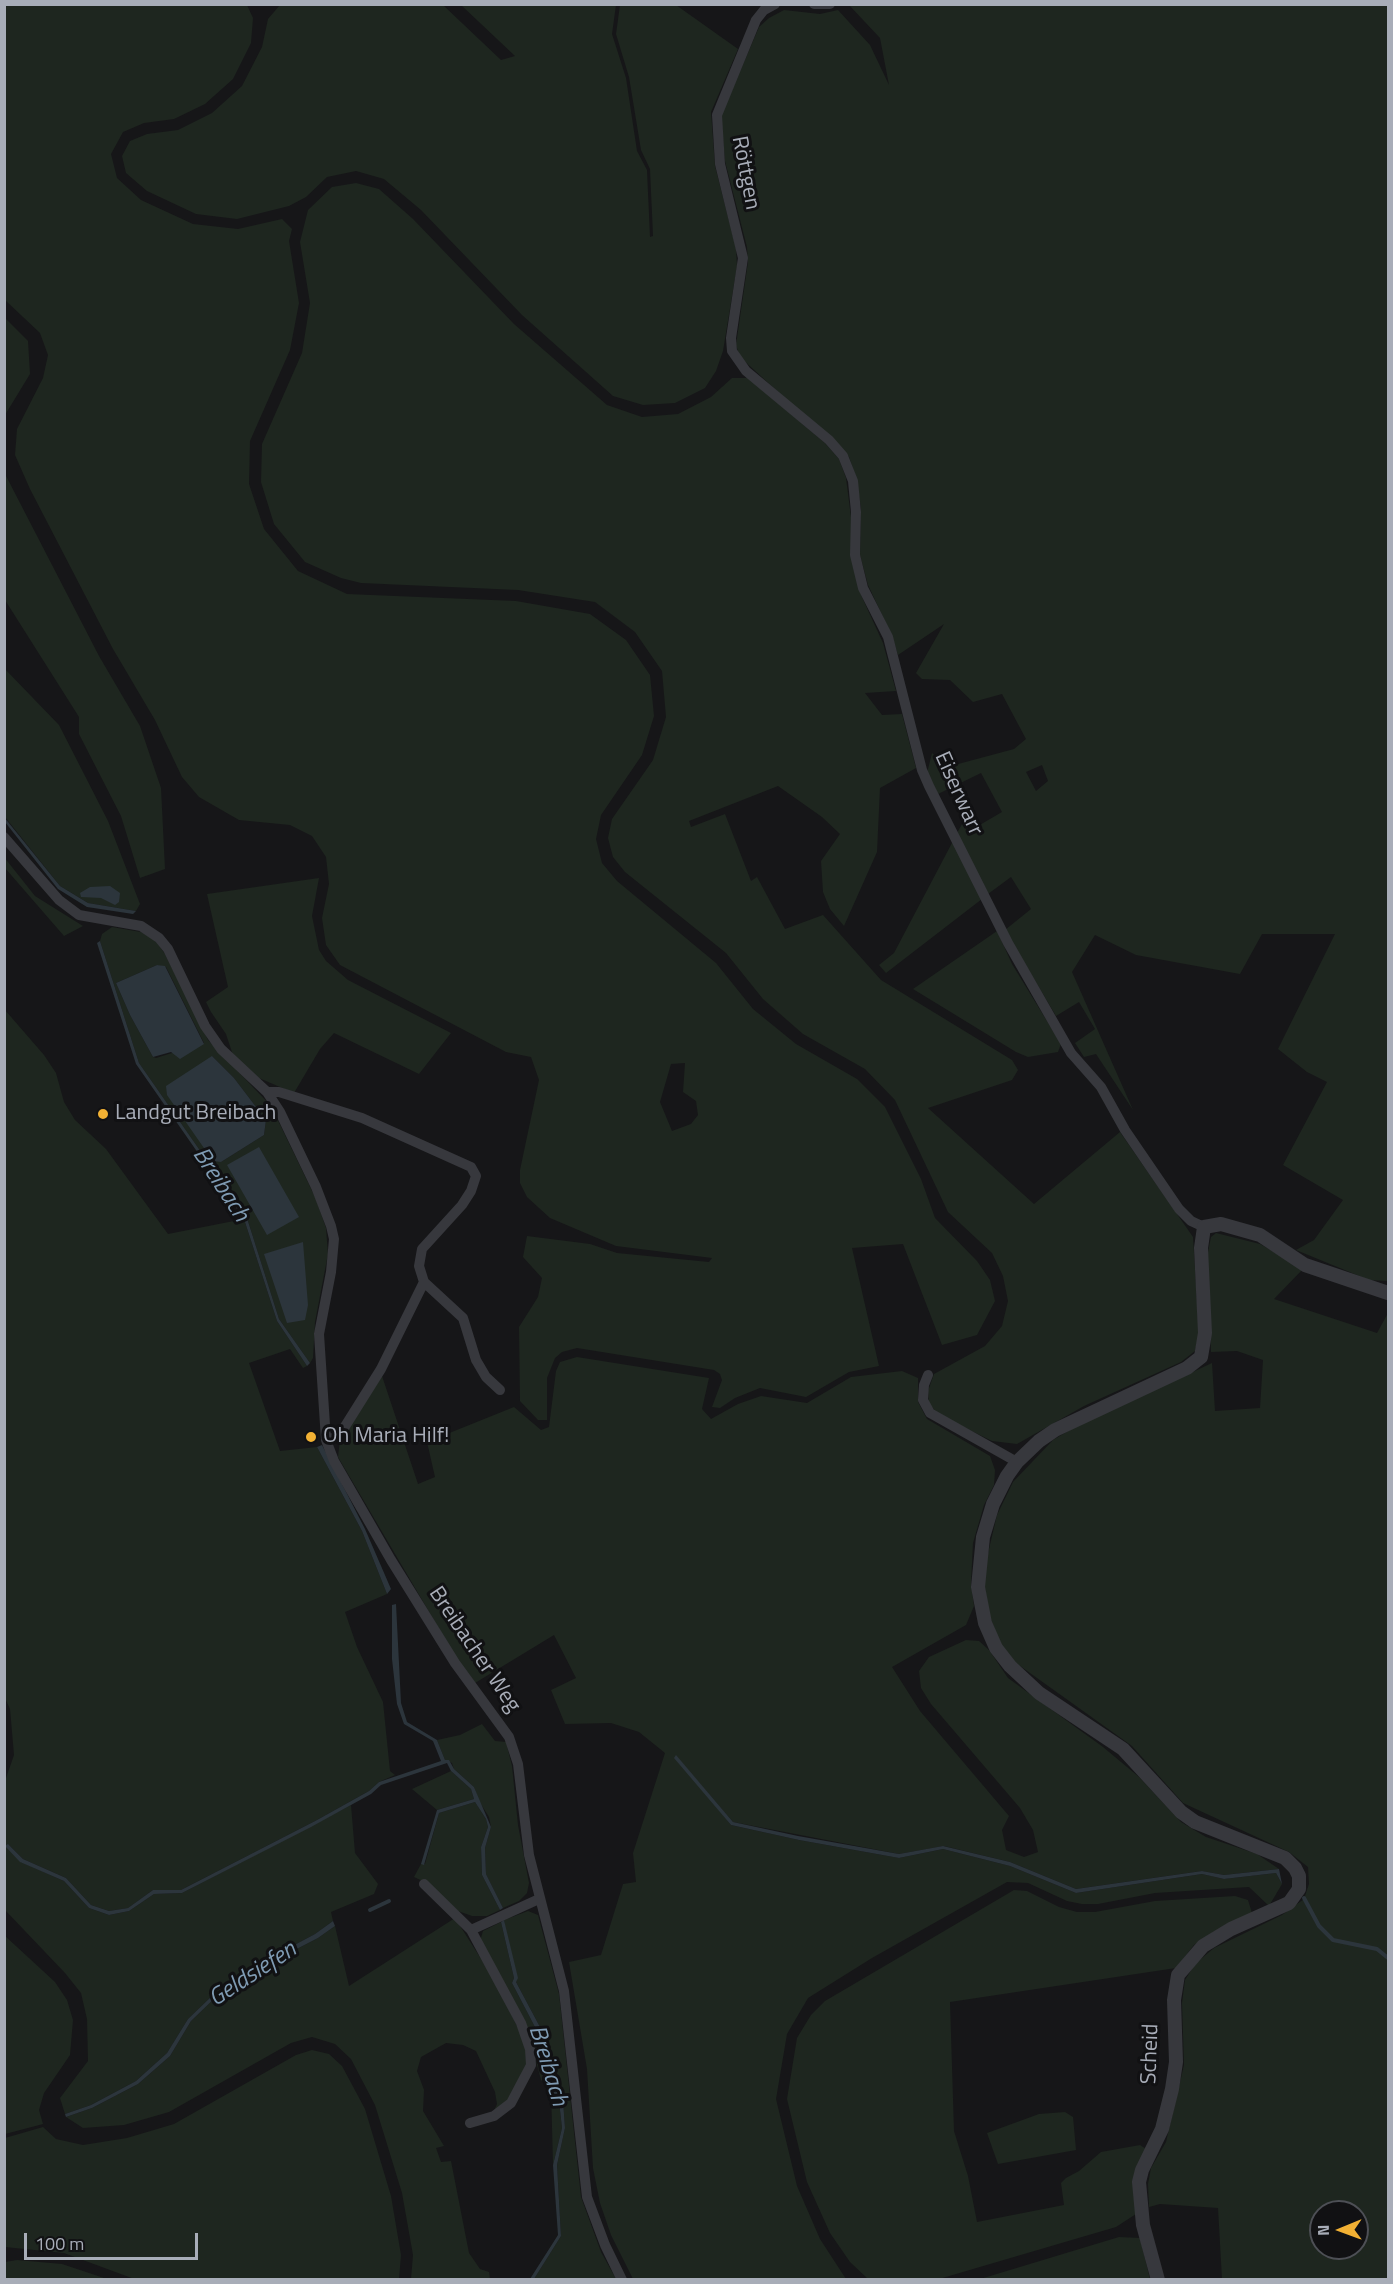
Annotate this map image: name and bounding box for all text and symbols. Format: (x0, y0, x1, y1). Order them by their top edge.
street label: Röttgen (725, 134, 765, 212)
street label: Eiserwarr (928, 748, 988, 840)
place label: Landgut Breibach (115, 1101, 276, 1127)
marker: Landgut Breibach (96, 1107, 110, 1121)
water label: Breibach (185, 1142, 255, 1228)
place label: Oh Maria Hilf! (323, 1424, 449, 1450)
marker: Oh Maria Hilf! (304, 1430, 318, 1444)
street label: Breibacher Weg (422, 1582, 526, 1718)
water label: Geldsiefen (204, 1936, 302, 2014)
water label: Breibach (521, 2022, 573, 2110)
street label: Scheid (1137, 2023, 1165, 2085)
north arrow (1309, 2200, 1369, 2260)
scale bar (27, 2221, 201, 2259)
text: N (1311, 2225, 1335, 2236)
text: 100 m (35, 2230, 84, 2257)

